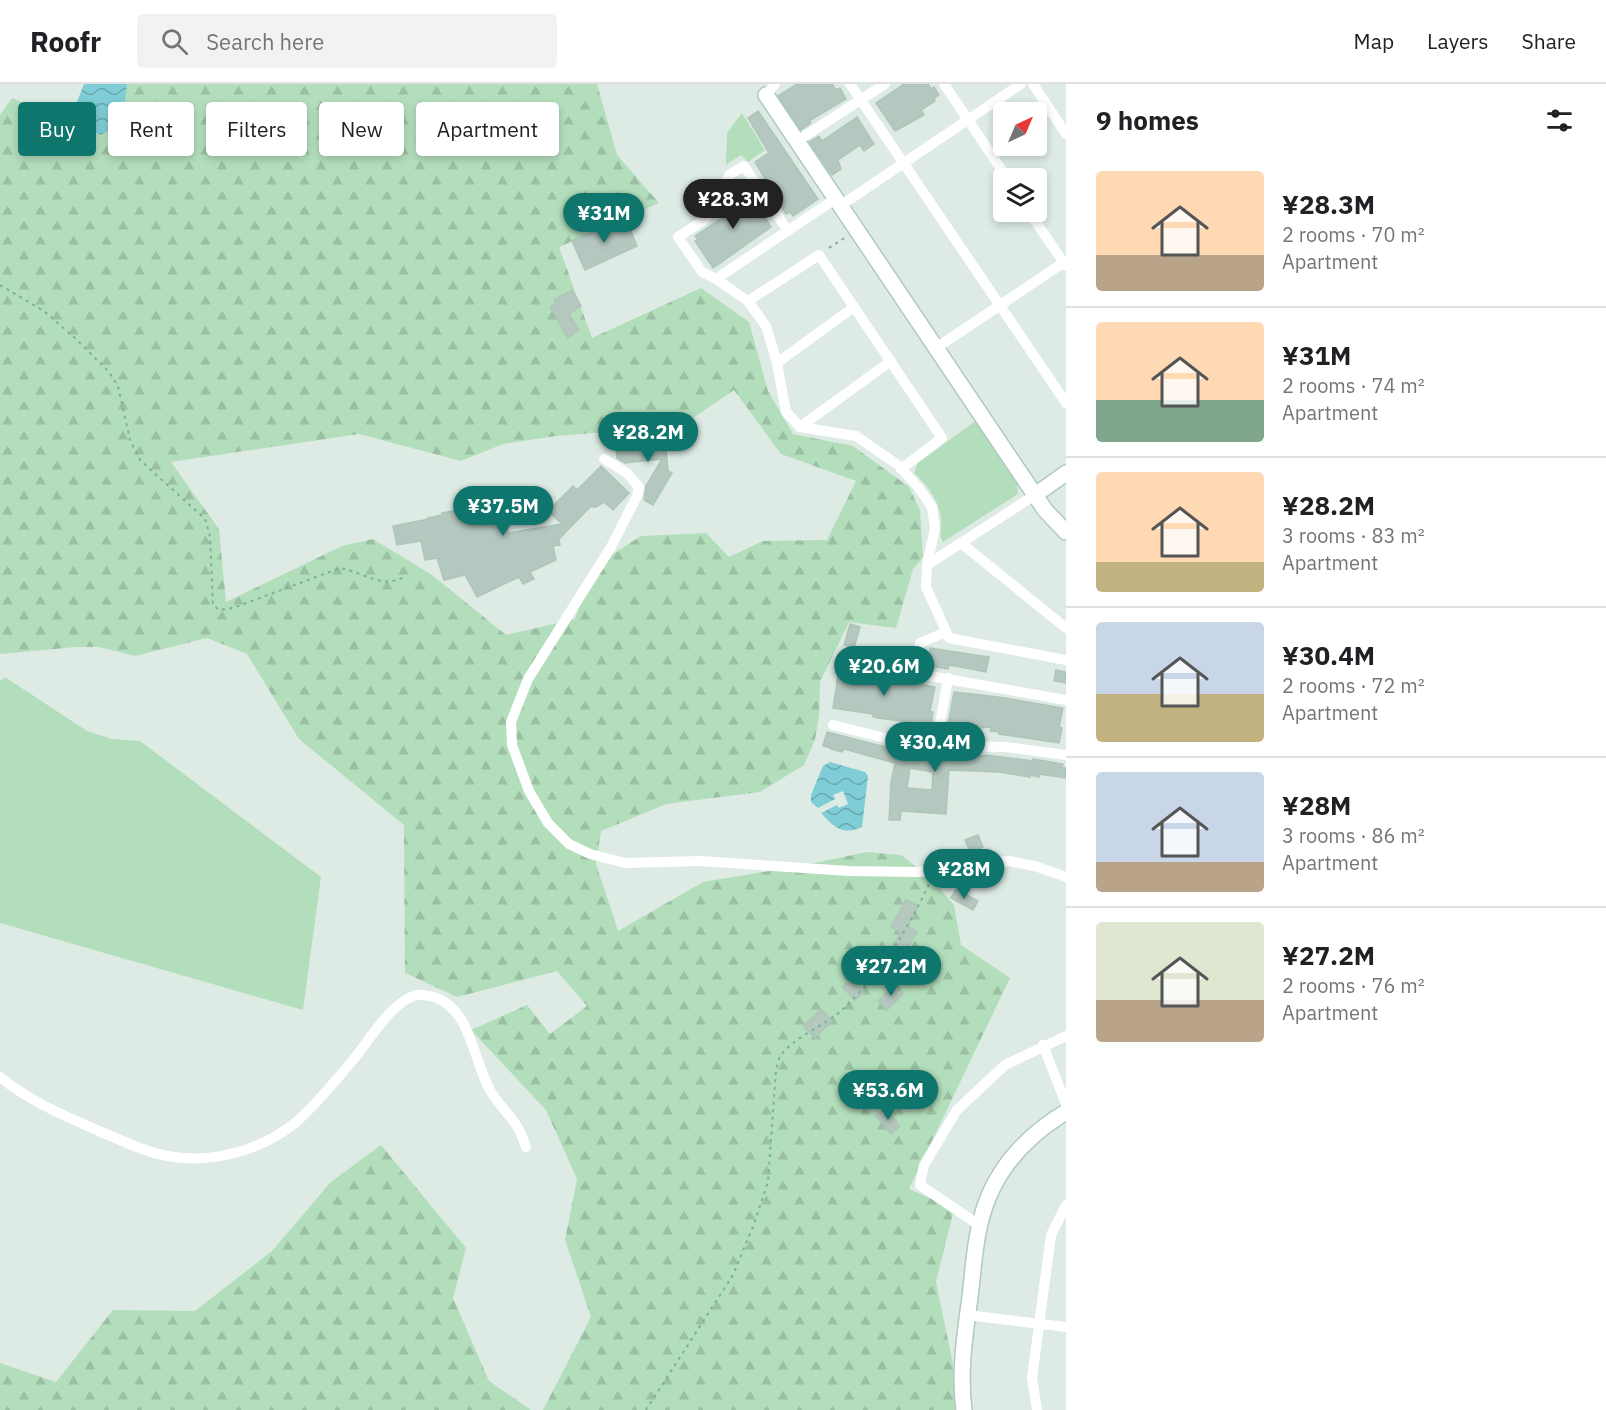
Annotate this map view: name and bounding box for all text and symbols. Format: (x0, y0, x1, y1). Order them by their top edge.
search box (137, 14, 557, 68)
text: Roofr (30, 23, 101, 60)
icon: search (158, 25, 191, 58)
text: Search here (206, 27, 324, 56)
text: Map (1354, 27, 1394, 55)
text: Layers (1427, 27, 1489, 55)
text: Share (1522, 27, 1576, 55)
chip: Buy (18, 102, 96, 156)
chip: Rent (108, 102, 194, 156)
chip: Filters (206, 102, 307, 156)
chip: New (319, 102, 404, 156)
chip: Apartment (416, 102, 559, 156)
north arrow (993, 102, 1047, 156)
map controls (993, 102, 1047, 222)
text: 9 homes (1096, 103, 1199, 137)
icon: filters (1543, 104, 1576, 137)
button: layers (993, 168, 1047, 222)
pin: ¥28.3M (684, 179, 782, 230)
text: ¥28.3M (697, 185, 769, 212)
text: ¥28.3M (1282, 187, 1375, 221)
pin: ¥31M (568, 193, 640, 244)
icon: home (1144, 195, 1216, 267)
text: ¥31M (577, 199, 631, 226)
text: 2 rooms · 70 m² (1282, 221, 1425, 248)
text: Apartment (1282, 248, 1378, 275)
text: ¥31M (1282, 338, 1351, 372)
icon: home (1144, 346, 1216, 418)
text: 2 rooms · 74 m² (1282, 372, 1425, 399)
text: Apartment (1282, 399, 1378, 426)
pin: ¥28.2M (599, 412, 697, 463)
text: ¥28.2M (612, 418, 684, 445)
pin: ¥37.5M (454, 486, 552, 537)
text: ¥28.2M (1282, 488, 1375, 522)
text: ¥37.5M (467, 492, 539, 519)
icon: home (1144, 496, 1216, 568)
text: 3 rooms · 83 m² (1282, 522, 1425, 549)
text: Apartment (1282, 549, 1378, 576)
text: ¥30.4M (1282, 638, 1375, 672)
pin: ¥20.6M (835, 646, 933, 697)
icon: home (1144, 646, 1216, 718)
text: ¥20.6M (848, 652, 920, 679)
text: 2 rooms · 72 m² (1282, 672, 1425, 699)
text: Apartment (1282, 699, 1378, 726)
pin: ¥30.4M (886, 722, 984, 773)
text: ¥30.4M (899, 728, 971, 755)
text: ¥28M (1282, 788, 1351, 822)
icon: home (1144, 796, 1216, 868)
text: 3 rooms · 86 m² (1282, 822, 1425, 849)
pin: ¥28M (928, 849, 1000, 900)
text: Apartment (1282, 849, 1378, 876)
text: ¥28M (937, 855, 991, 882)
text: ¥27.2M (1282, 938, 1375, 972)
pin: ¥27.2M (842, 946, 940, 997)
icon: home (1144, 946, 1216, 1018)
text: ¥27.2M (855, 952, 927, 979)
text: 2 rooms · 76 m² (1282, 972, 1425, 999)
text: Apartment (1282, 999, 1378, 1026)
pin: ¥53.6M (839, 1070, 937, 1121)
text: ¥53.6M (852, 1076, 924, 1103)

